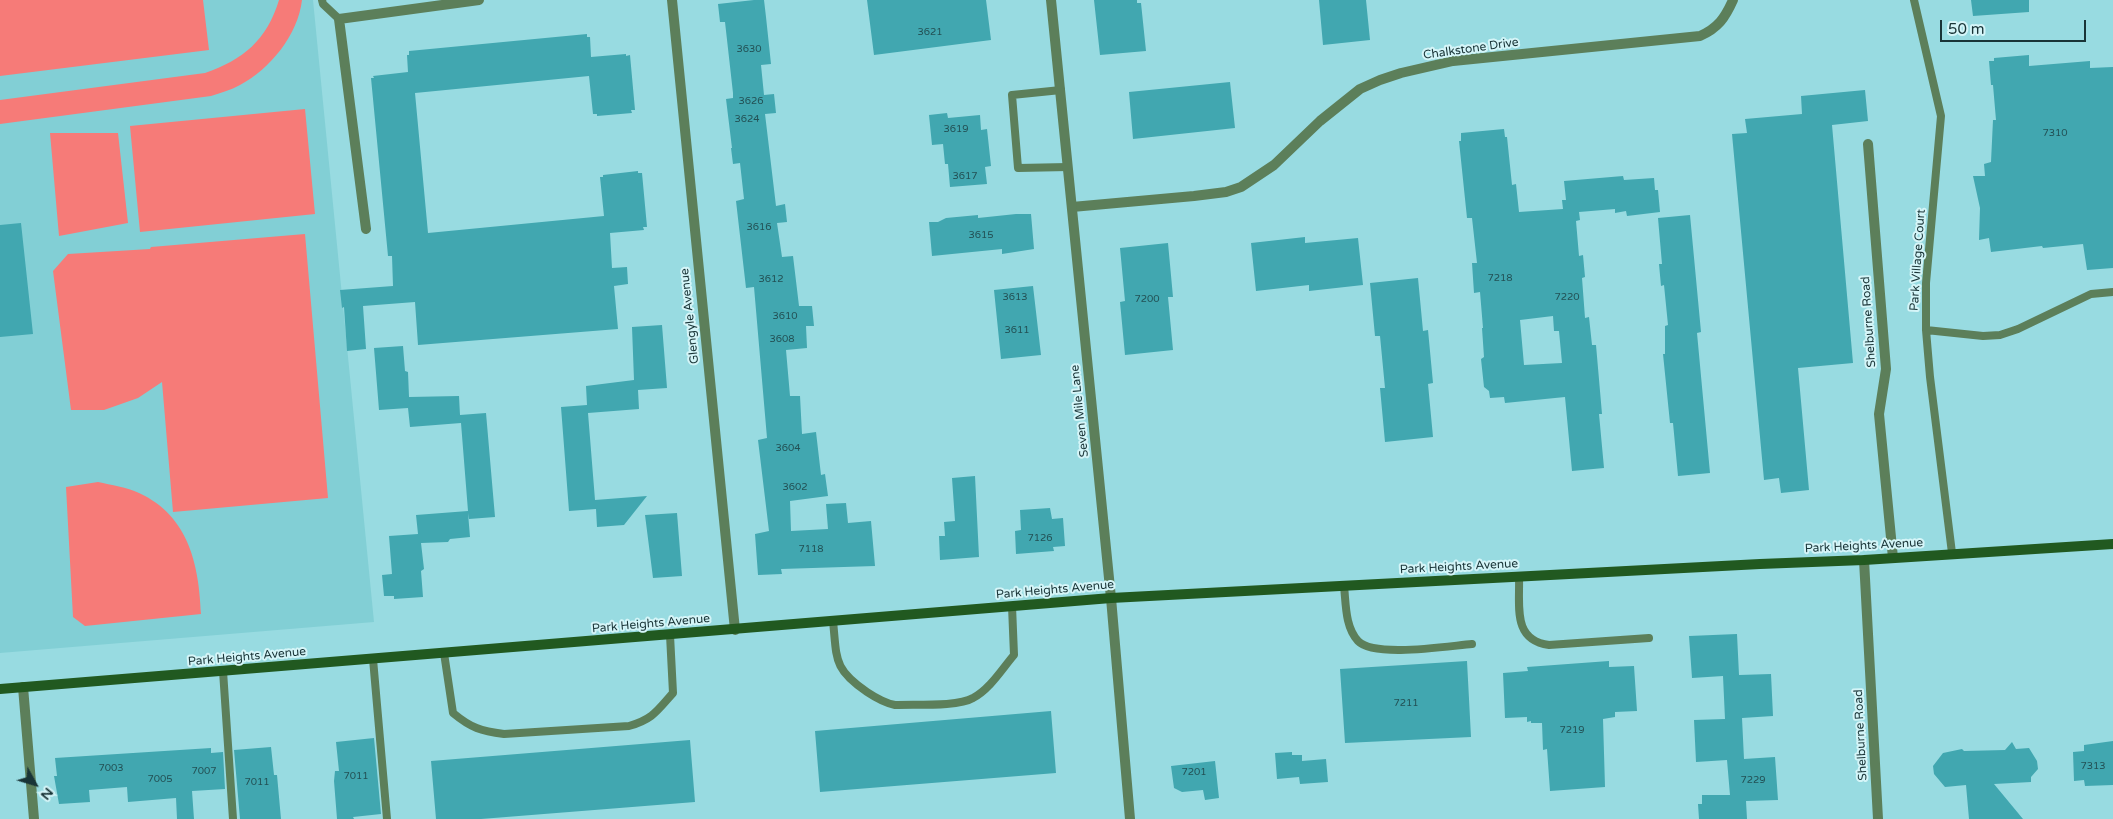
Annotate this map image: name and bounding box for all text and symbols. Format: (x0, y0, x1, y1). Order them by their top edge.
scale bar (1943, 10, 2089, 42)
text: 50 m (1948, 20, 1985, 38)
house number: 3621 (917, 26, 943, 38)
street label: Chalkstone Drive (1422, 35, 1520, 63)
house number: 3630 (736, 43, 762, 55)
house number: 3626 (738, 95, 764, 107)
house number: 3624 (734, 113, 760, 125)
house number: 3619 (943, 123, 969, 135)
house number: 7310 (2042, 127, 2068, 139)
house number: 3617 (952, 170, 978, 182)
street label: Park Village Court (1907, 209, 1929, 311)
house number: 3616 (746, 221, 772, 233)
house number: 3615 (968, 229, 994, 241)
street label: Glengyle Avenue (678, 267, 702, 365)
house number: 7218 (1487, 272, 1513, 284)
house number: 3612 (758, 273, 784, 285)
street label: Shelburne Road (1859, 276, 1879, 368)
house number: 3613 (1002, 291, 1028, 303)
house number: 7220 (1554, 291, 1580, 303)
house number: 7200 (1134, 293, 1160, 305)
house number: 3610 (772, 310, 798, 322)
house number: 3611 (1004, 324, 1030, 336)
house number: 3608 (769, 333, 795, 345)
street label: Seven Mile Lane (1068, 364, 1092, 458)
house number: 3604 (775, 442, 801, 454)
house number: 3602 (782, 481, 808, 493)
house number: 7126 (1027, 532, 1053, 544)
street label: Park Heights Avenue (1804, 536, 1924, 556)
house number: 7118 (798, 543, 824, 555)
street label: Park Heights Avenue (1399, 557, 1519, 577)
street label: Park Heights Avenue (995, 578, 1115, 602)
street label: Park Heights Avenue (591, 612, 711, 636)
street label: Park Heights Avenue (187, 645, 307, 669)
street label: Shelburne Road (1851, 689, 1871, 781)
house number: 7211 (1393, 697, 1419, 709)
house number: 7219 (1559, 724, 1585, 736)
north arrow (10, 759, 60, 809)
house number: 7313 (2080, 760, 2106, 772)
house number: 7003 (98, 762, 124, 774)
house number: 7007 (191, 765, 217, 777)
house number: 7201 (1181, 766, 1207, 778)
house number: 7011 (343, 770, 369, 782)
house number: 7005 (147, 773, 173, 785)
house number: 7229 (1740, 774, 1766, 786)
house number: 7011 (244, 776, 270, 788)
text: N (37, 784, 57, 803)

